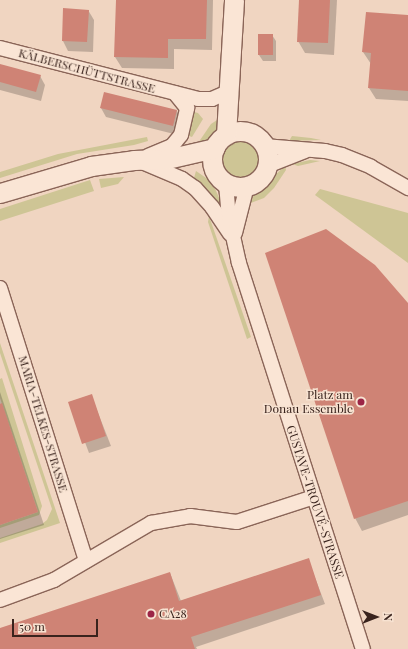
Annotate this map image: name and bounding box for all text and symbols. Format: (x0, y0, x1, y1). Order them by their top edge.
street label: KÄLBERSCHÜTTSTRASSE (17, 46, 157, 96)
street label: MARIA-TELKES-STRASSE (15, 354, 71, 494)
place label: Platz am Donau Essemble (264, 388, 353, 416)
marker: Platz am Donau Essemble (356, 397, 366, 407)
street label: GUSTAVE-TROUVÉ-STRASSE (283, 423, 347, 581)
north arrow (356, 597, 396, 637)
place label: CA28 (159, 607, 187, 621)
marker: CA28 (146, 609, 156, 619)
scale bar (14, 611, 100, 637)
text: N (381, 613, 396, 621)
text: 50 m (19, 618, 45, 634)

